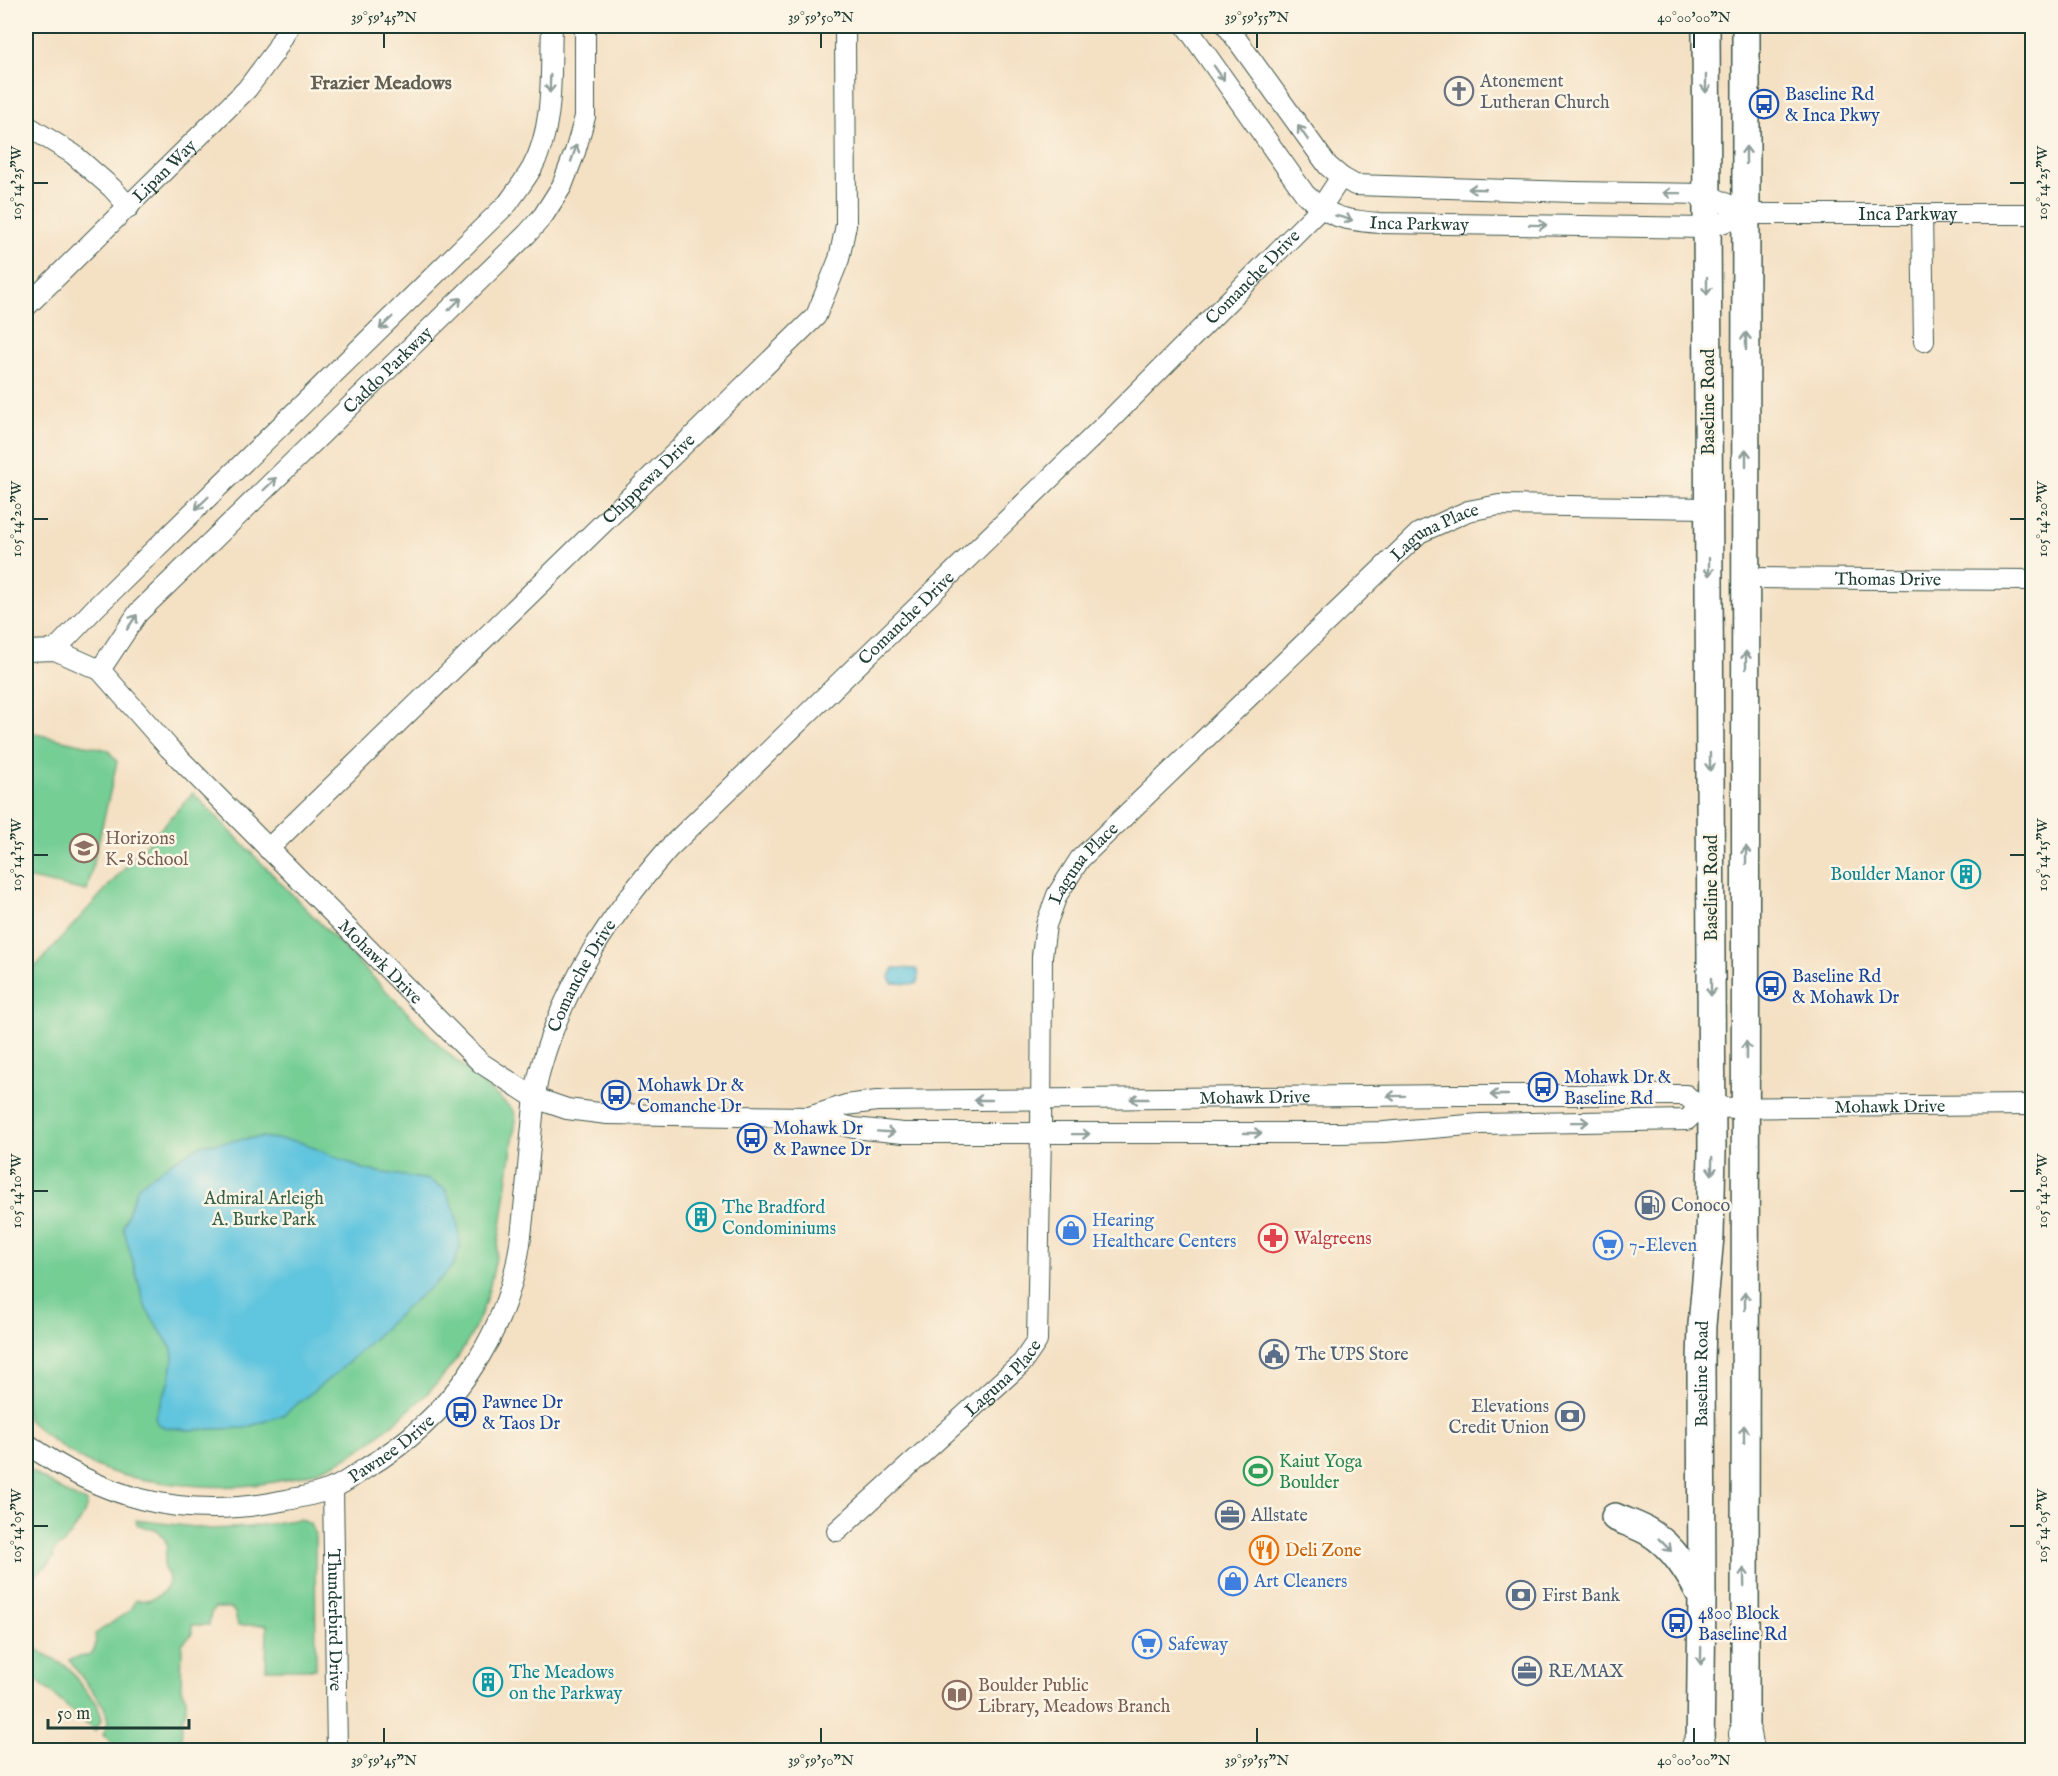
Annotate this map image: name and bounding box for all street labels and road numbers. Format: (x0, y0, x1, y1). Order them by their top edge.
street label: Lipan Way (128, 135, 202, 209)
street label: Inca Parkway (1858, 204, 1958, 227)
street label: Inca Parkway (1368, 212, 1469, 237)
street label: Comanche Drive (1201, 225, 1306, 330)
street label: Caddo Parkway (339, 322, 438, 420)
street label: Baseline Road (1698, 348, 1721, 455)
street label: Chippewa Drive (598, 430, 701, 530)
street label: Laguna Place (1386, 499, 1481, 567)
street label: Comanche Drive (854, 567, 960, 671)
street label: Thomas Drive (1835, 569, 1941, 592)
street label: Laguna Place (1045, 818, 1124, 908)
street label: Baseline Road (1701, 834, 1724, 941)
street label: Mohawk Drive (332, 915, 427, 1010)
street label: Comanche Drive (543, 915, 622, 1036)
street label: Mohawk Drive (1199, 1087, 1310, 1111)
street label: Mohawk Drive (1834, 1096, 1945, 1120)
street label: Baseline Road (1691, 1320, 1715, 1427)
street label: Laguna Place (961, 1336, 1047, 1422)
street label: Pawnee Drive (345, 1410, 440, 1489)
street label: Thunderbird Drive (321, 1549, 346, 1691)

